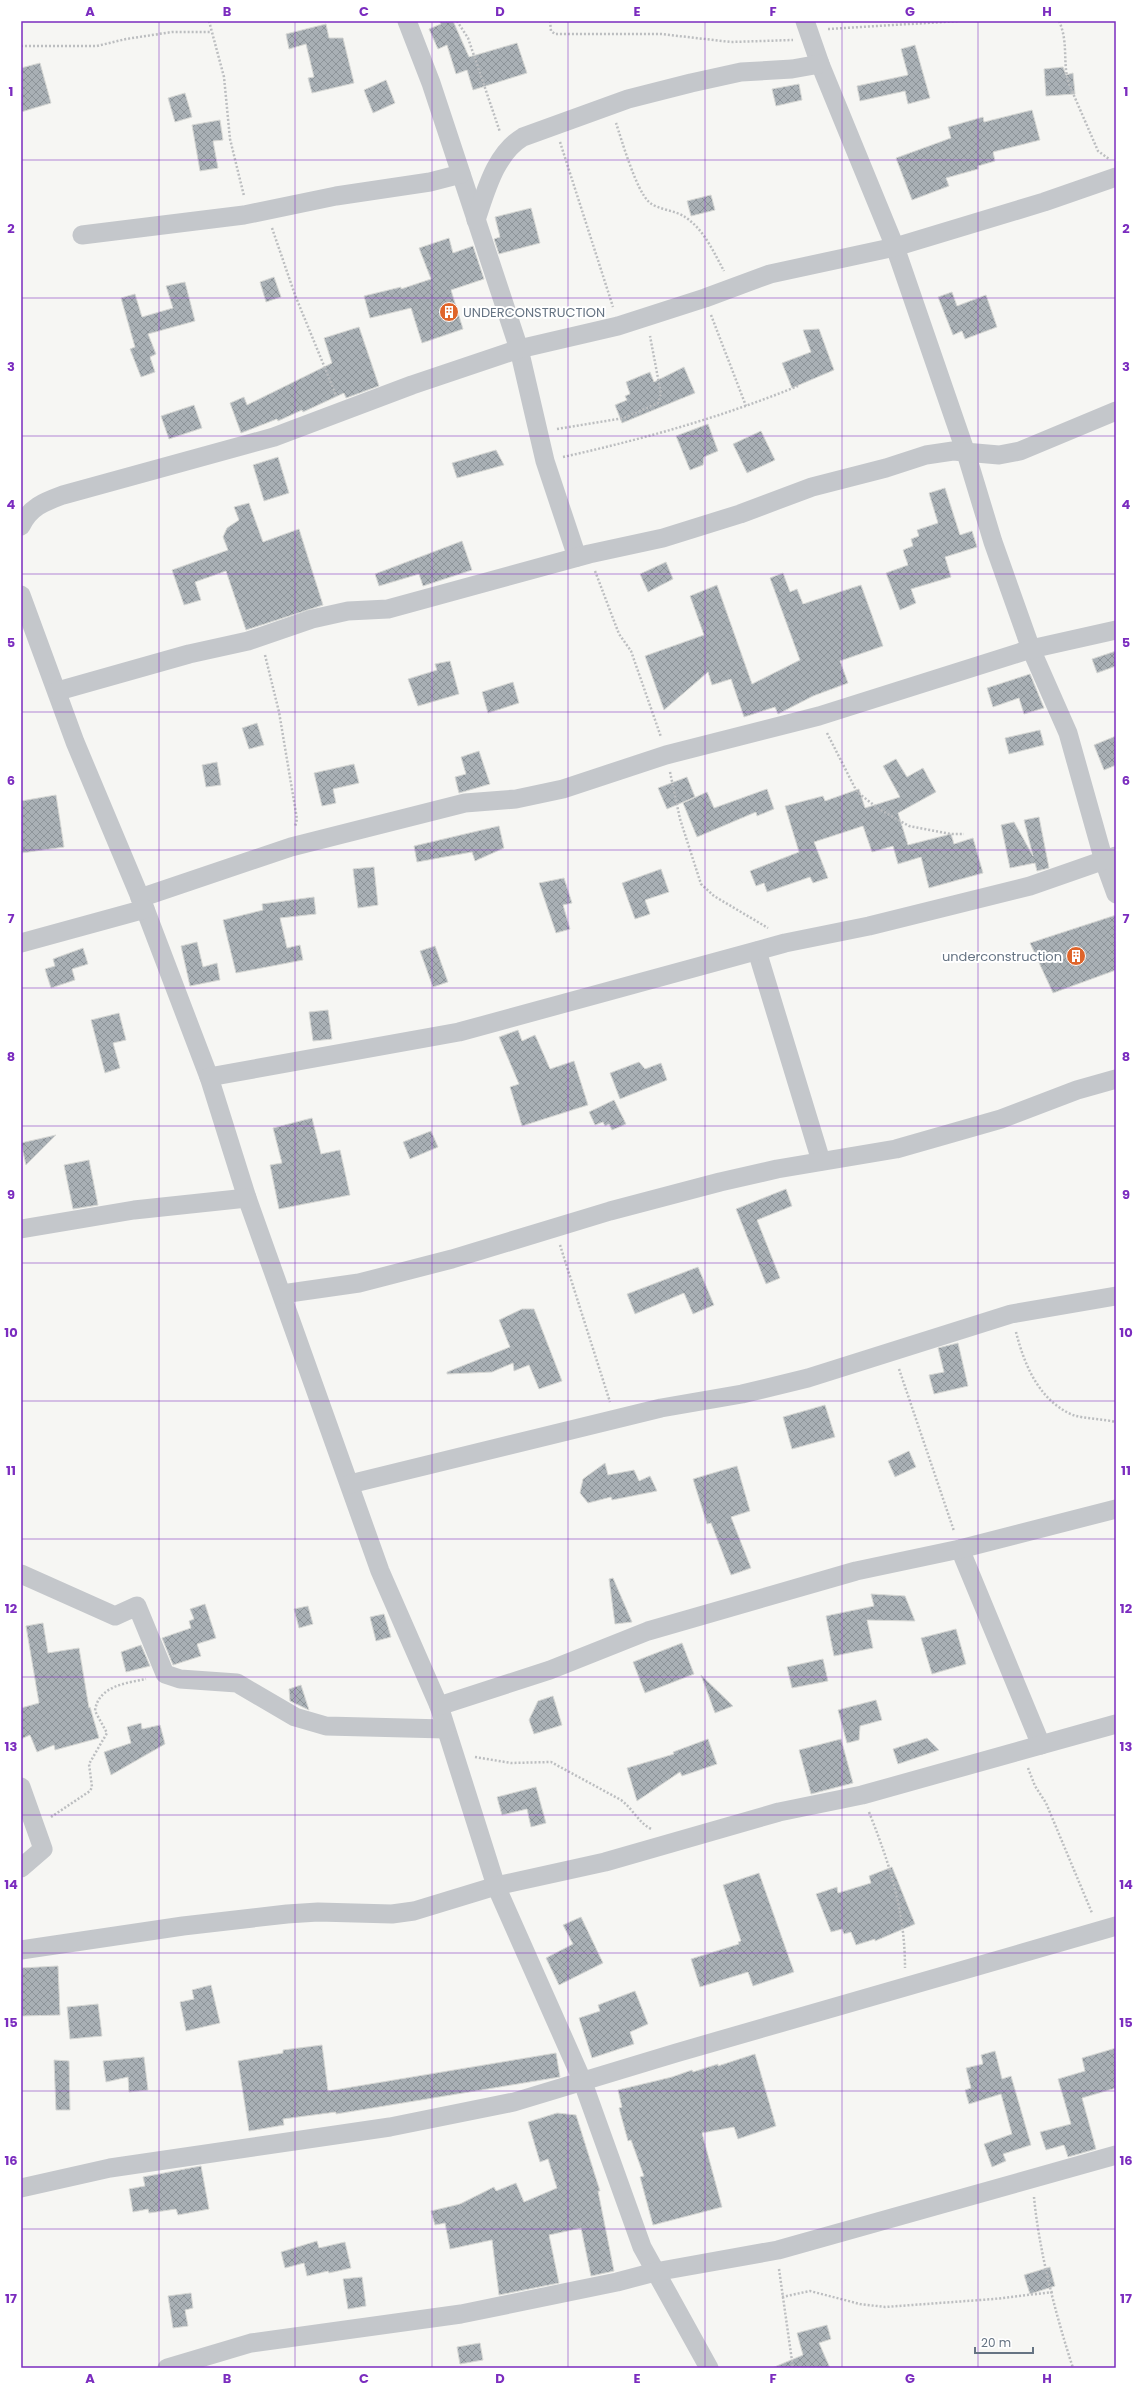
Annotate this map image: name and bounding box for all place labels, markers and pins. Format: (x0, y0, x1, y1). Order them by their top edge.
building icon: UNDERCONSTRUCTION (438, 301, 460, 323)
place label: UNDERCONSTRUCTION (463, 303, 605, 322)
building icon: underconstruction (1065, 945, 1087, 967)
place label: underconstruction (942, 947, 1062, 966)

